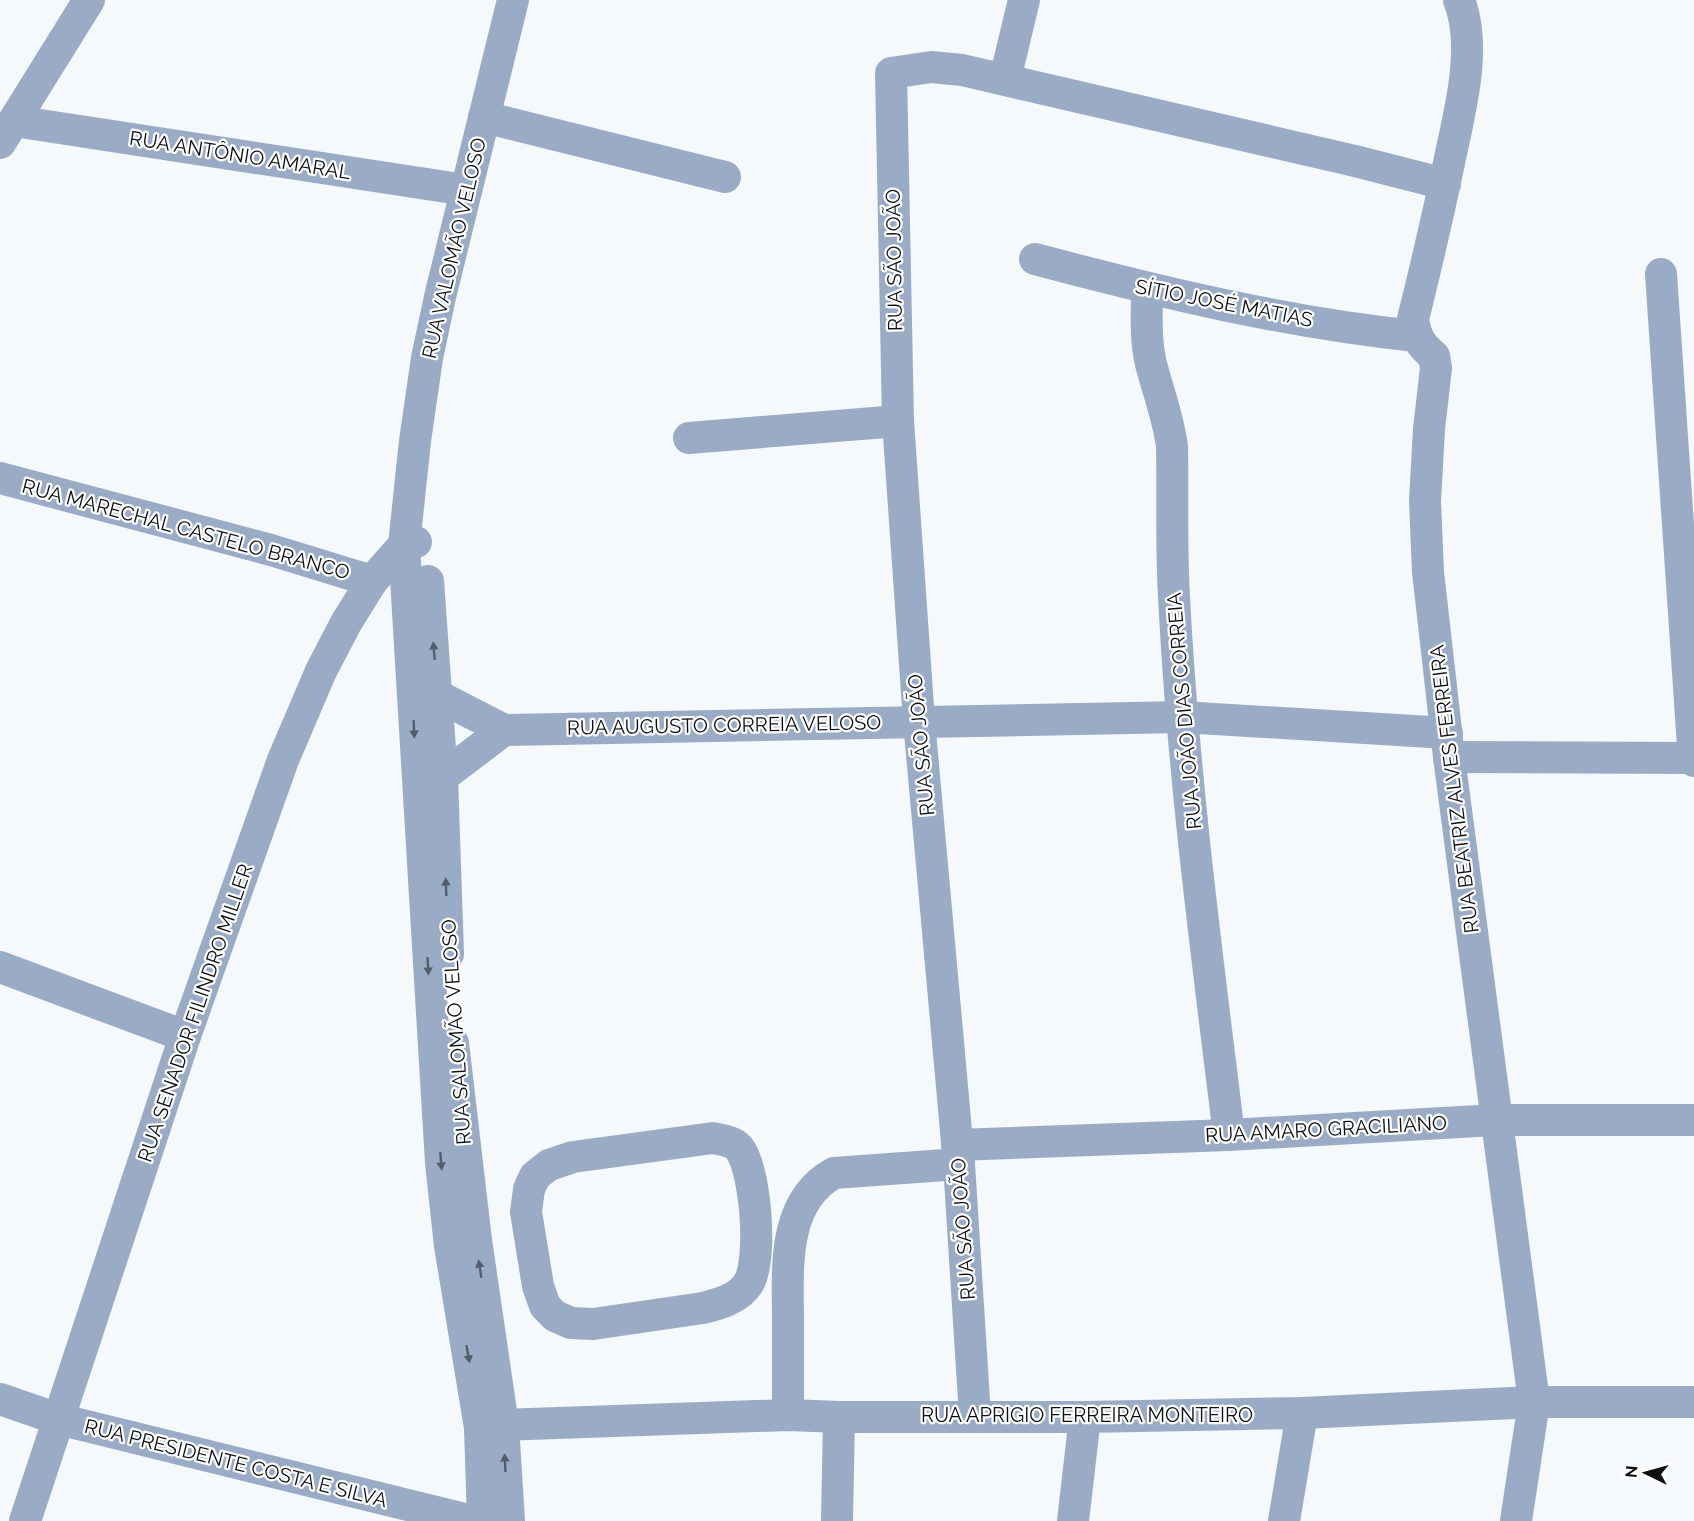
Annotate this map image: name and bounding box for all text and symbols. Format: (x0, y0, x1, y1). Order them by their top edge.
street label: RUA ANTÔNIO AMARAL (128, 126, 352, 184)
street label: RUA VALOMÃO VELOSO (417, 135, 491, 361)
street label: RUA SÃO JOÃO (881, 189, 907, 331)
street label: SÍTIO JOSÉ MATIAS (1133, 274, 1315, 332)
street label: RUA MARECHAL CASTELO BRANCO (20, 474, 352, 584)
street label: RUA JOÃO DIAS CORREIA (1162, 591, 1206, 830)
one-way arrow (429, 641, 439, 660)
street label: RUA BEATRIZ ALVES FERREIRA (1424, 643, 1484, 935)
street label: RUA SÃO JOÃO (903, 673, 939, 817)
street label: RUA AUGUSTO CORREIA VELOSO (567, 710, 881, 740)
one-way arrow (410, 720, 419, 739)
street label: RUA SENADOR FILINDRO MILLER (133, 861, 257, 1165)
one-way arrow (441, 878, 451, 897)
street label: RUA SALOMÃO VELOSO (436, 918, 476, 1146)
one-way arrow (423, 957, 433, 976)
street label: RUA AMARO GRACILIANO (1204, 1111, 1448, 1147)
one-way arrow (436, 1151, 445, 1170)
street label: RUA SÃO JOÃO (946, 1157, 980, 1301)
one-way arrow (476, 1260, 485, 1279)
one-way arrow (463, 1344, 472, 1363)
street label: RUA APRIGIO FERREIRA MONTEIRO (921, 1403, 1253, 1427)
street label: RUA PRESIDENTE COSTA E SILVA (82, 1414, 390, 1512)
north arrow (1616, 1443, 1676, 1503)
one-way arrow (501, 1453, 510, 1472)
text: N (1622, 1465, 1642, 1479)

